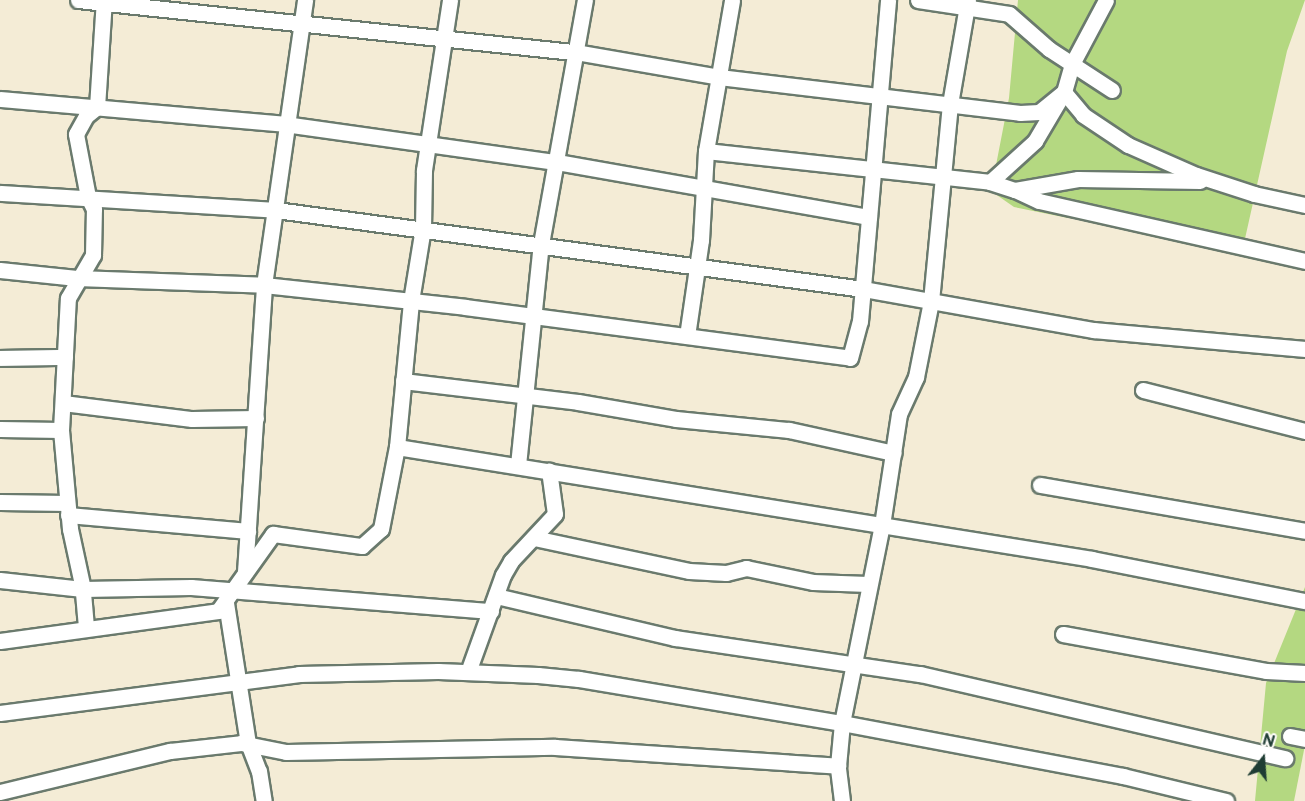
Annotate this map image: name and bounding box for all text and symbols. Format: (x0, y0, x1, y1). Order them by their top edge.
north arrow (1233, 729, 1293, 789)
text: N (1260, 730, 1277, 752)

